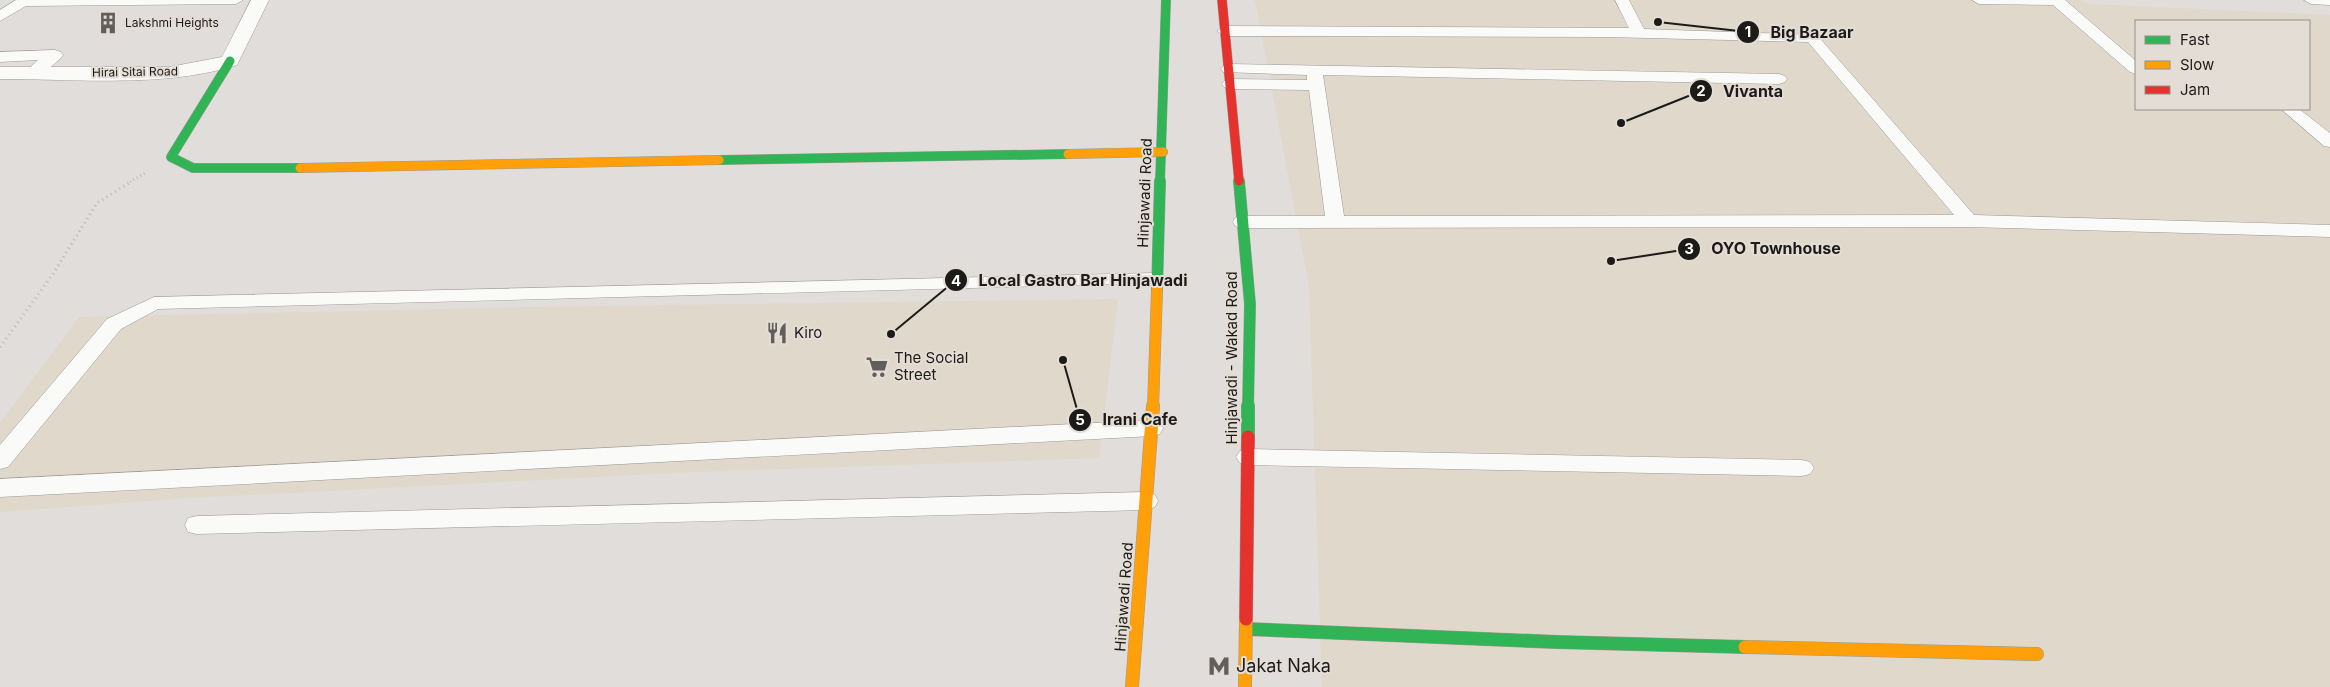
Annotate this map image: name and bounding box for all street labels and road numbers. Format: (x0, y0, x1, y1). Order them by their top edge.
street label: Hirai Sitai Road (92, 63, 178, 80)
street label: Hinjawadi Road (1133, 138, 1156, 248)
street label: Hinjawadi - Wakad Road (1222, 271, 1241, 445)
street label: Hinjawadi Road (1110, 542, 1137, 652)

